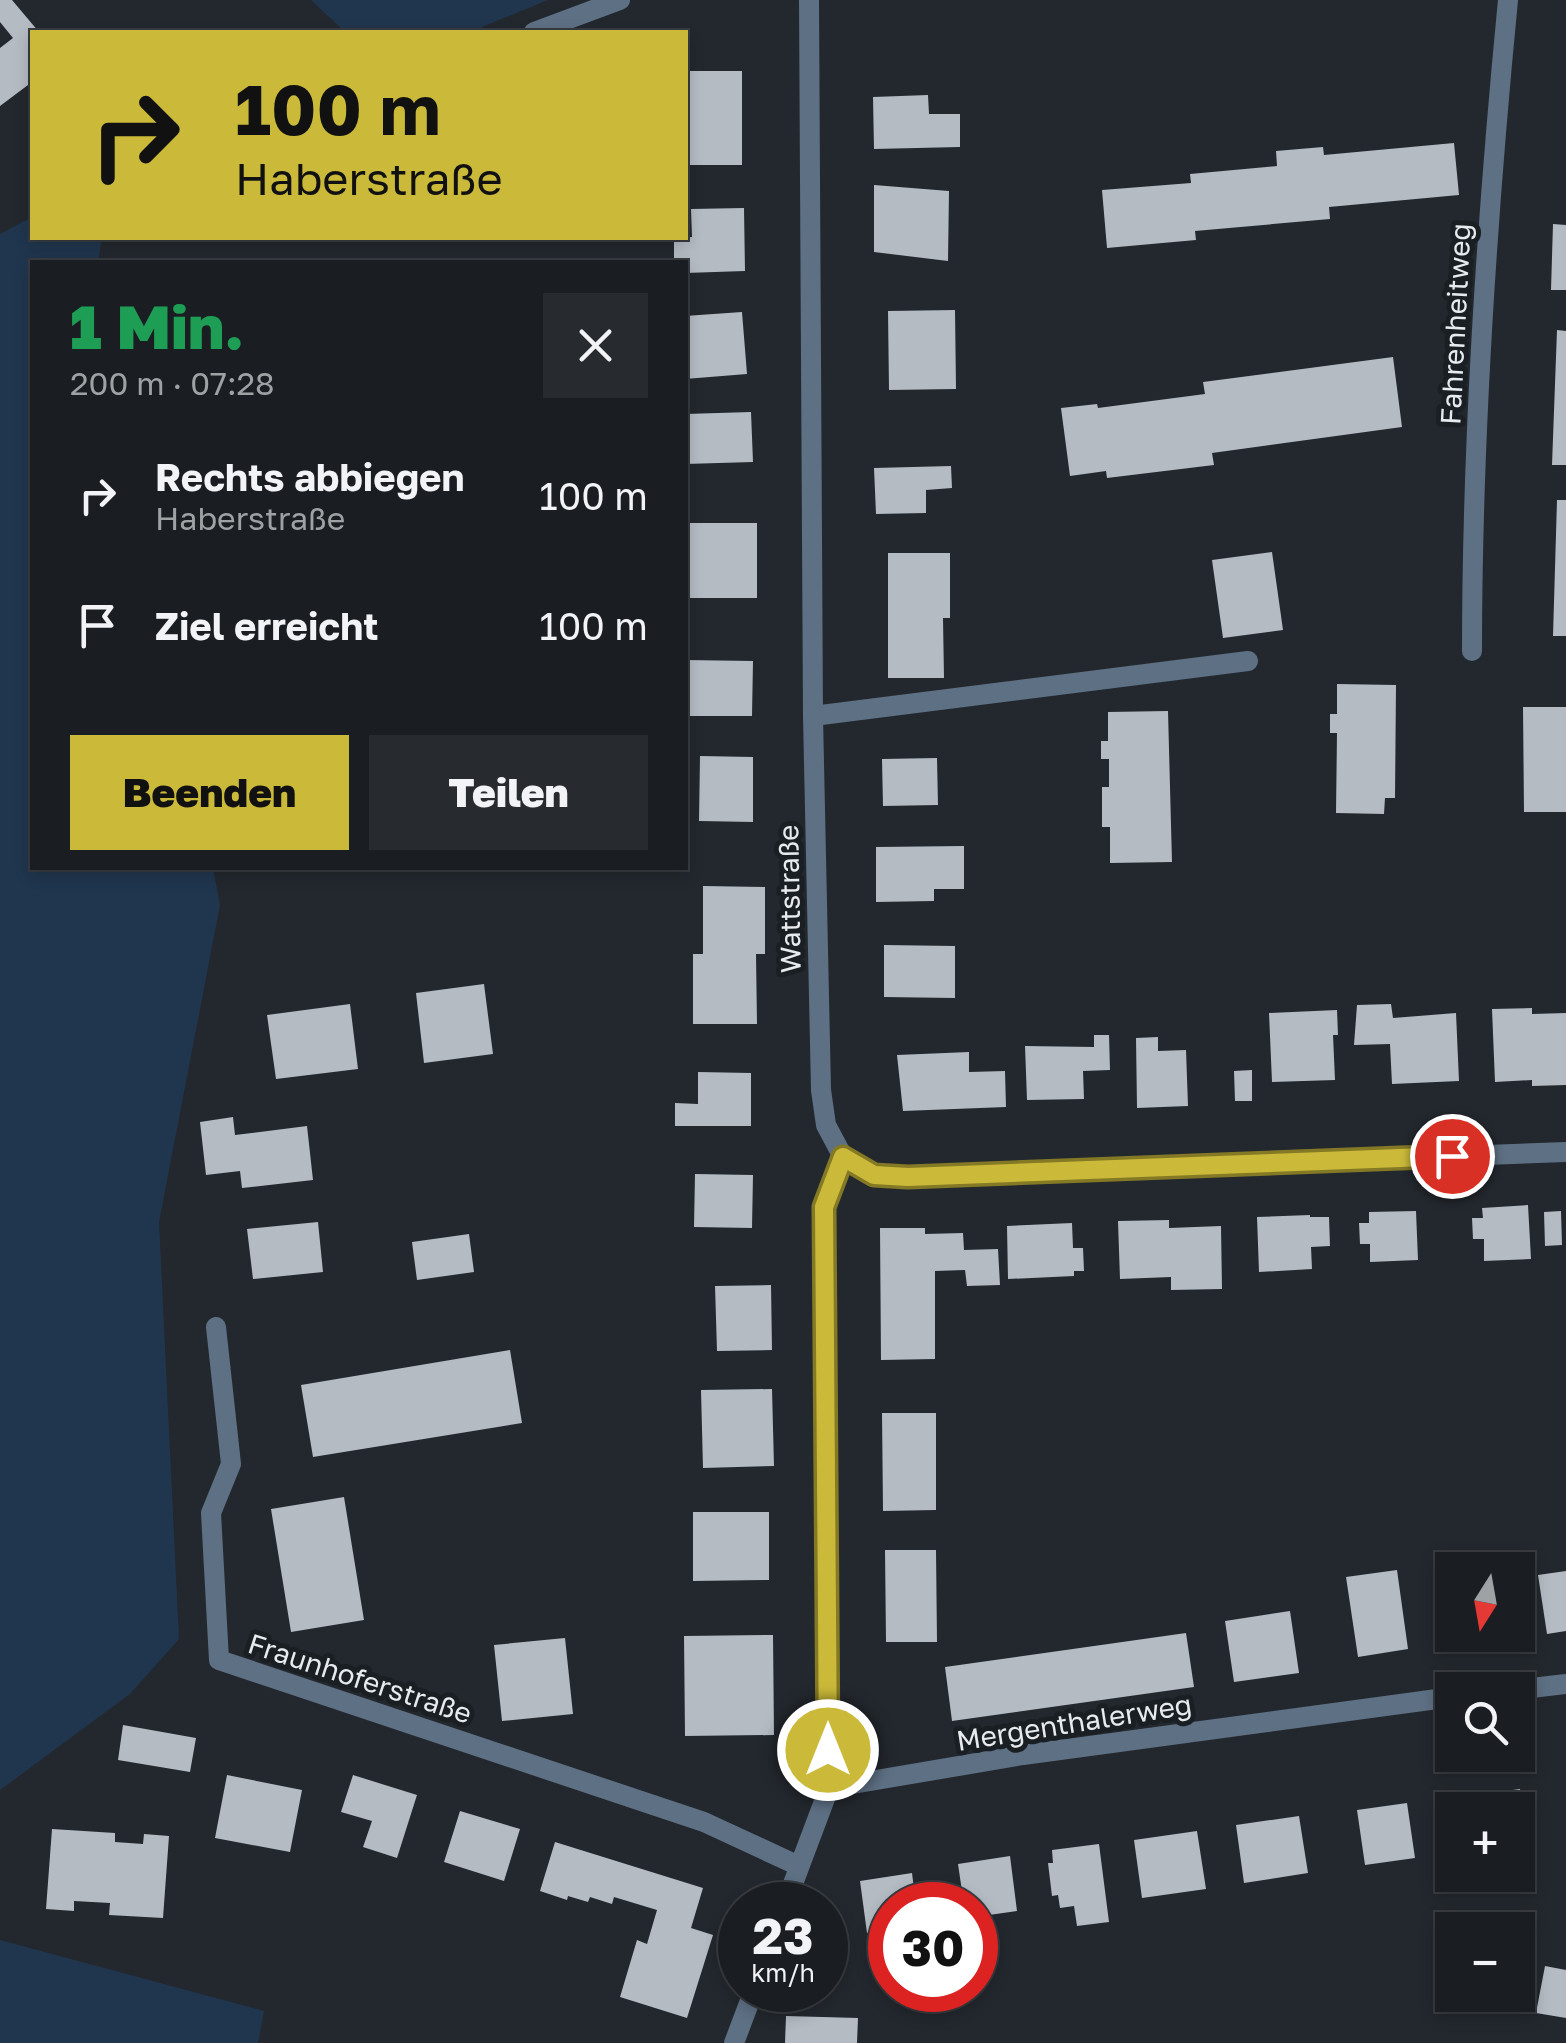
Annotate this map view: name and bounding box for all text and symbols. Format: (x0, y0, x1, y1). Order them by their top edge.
text: 100 m (235, 66, 441, 150)
icon: right (70, 70, 200, 200)
text: Haberstraße (235, 151, 503, 205)
street label: Fahrenheitweg (1433, 223, 1477, 425)
text: 1 Min. (70, 290, 244, 362)
button: close (543, 293, 648, 398)
text: 200 m · 07:28 (70, 364, 275, 402)
text: Rechts abbiegen (155, 454, 464, 499)
icon: right (70, 468, 125, 523)
text: 100 m (539, 473, 648, 518)
text: Haberstraße (155, 499, 345, 537)
icon: arrive (70, 598, 125, 653)
text: Ziel erreicht (155, 603, 378, 648)
text: 100 m (539, 603, 648, 648)
button: Beenden (70, 735, 349, 850)
button: Teilen (369, 735, 648, 850)
street label: Wattstraße (771, 825, 807, 973)
pin (1410, 1114, 1495, 1199)
icon: arrive (1425, 1129, 1480, 1184)
north arrow (1435, 1552, 1535, 1652)
map controls (1435, 1552, 1535, 2012)
street label: Fraunhoferstraße (244, 1626, 476, 1730)
button: search (1435, 1672, 1535, 1772)
street label: Mergenthalerweg (954, 1687, 1194, 1757)
position arrow (776, 1698, 880, 1802)
button: + (1435, 1792, 1535, 1892)
speed limit sign: 30 (868, 1882, 998, 2012)
text: 23 (752, 1905, 813, 1965)
button: − (1435, 1912, 1535, 2012)
text: km/h (751, 1957, 815, 1988)

